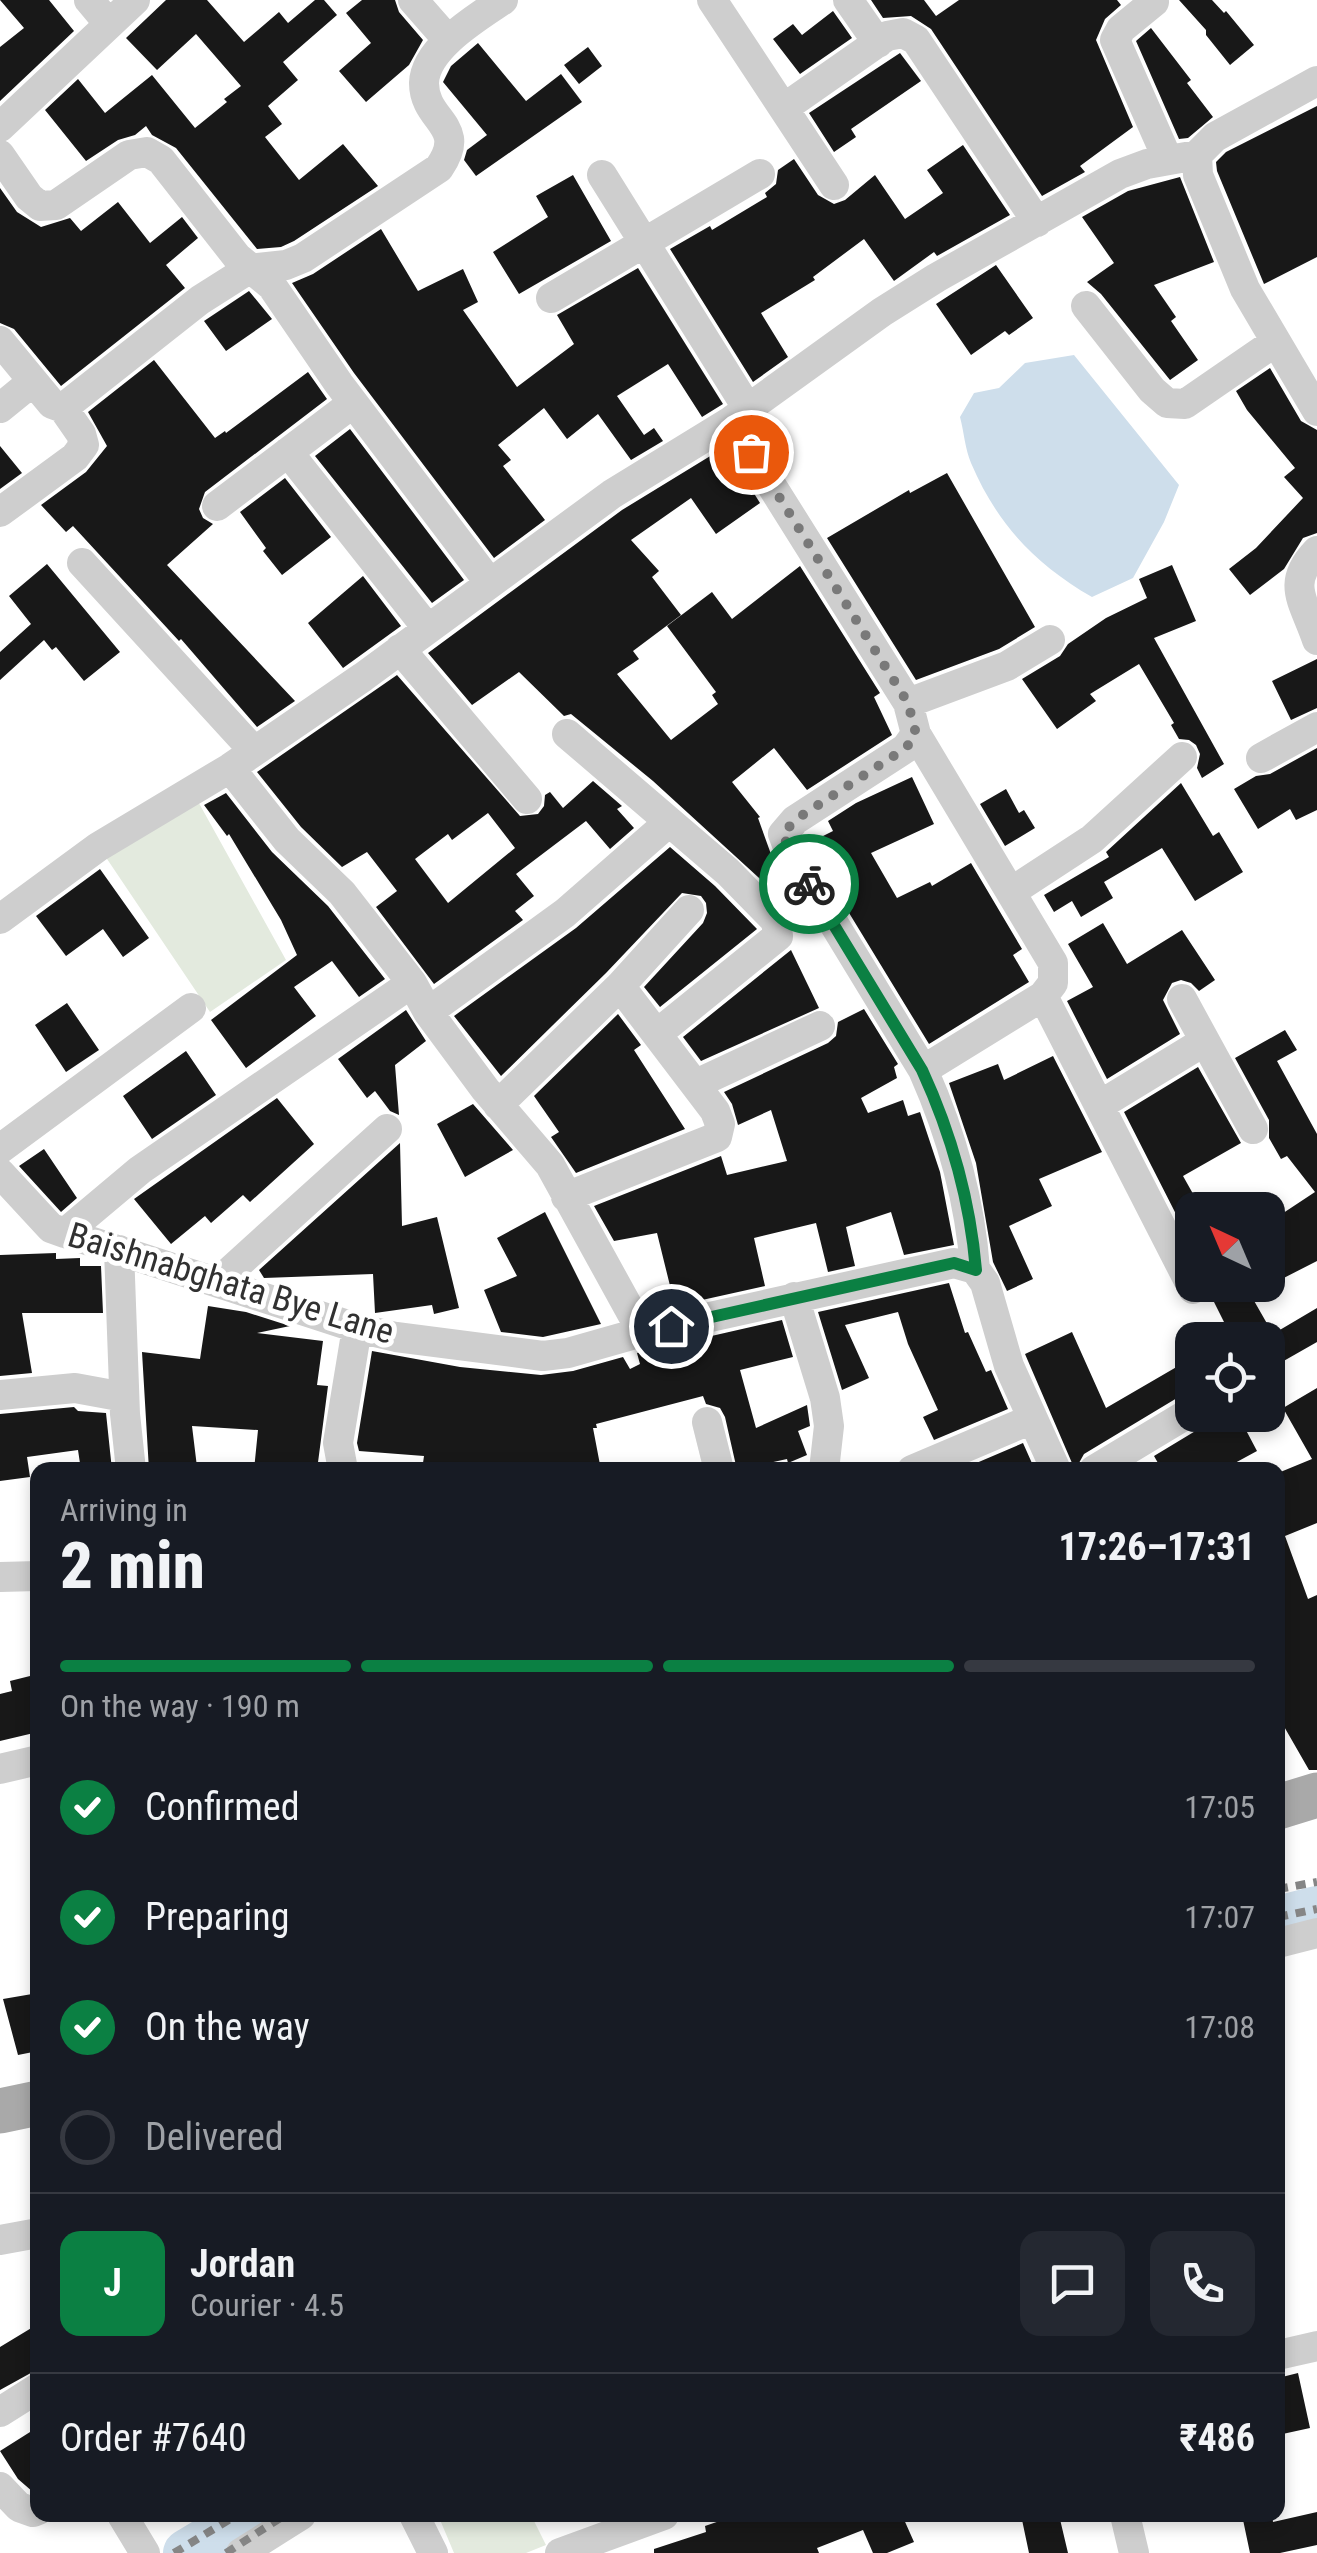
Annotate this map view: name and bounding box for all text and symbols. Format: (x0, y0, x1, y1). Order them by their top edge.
pin (709, 410, 794, 495)
icon: bag (724, 425, 779, 480)
courier (759, 834, 859, 934)
icon: bike (782, 857, 837, 912)
north arrow (1175, 1192, 1285, 1302)
map controls (1175, 1192, 1285, 1432)
street label: Baishnabghata Bye Lane (63, 1214, 399, 1353)
pin (629, 1284, 714, 1369)
icon: home (644, 1299, 699, 1354)
button: locate (1175, 1322, 1285, 1432)
text: Arriving in (60, 1491, 188, 1529)
text: 17:26–17:31 (1058, 1525, 1255, 1569)
text: 2 min (60, 1528, 205, 1604)
text: On the way · 190 m (60, 1687, 300, 1725)
icon: check (60, 1780, 115, 1835)
text: Confirmed (145, 1785, 300, 1829)
text: 17:05 (1184, 1788, 1255, 1826)
icon: check (60, 1890, 115, 1945)
text: Preparing (145, 1895, 290, 1939)
text: 17:07 (1184, 1898, 1255, 1936)
icon: check (60, 2000, 115, 2055)
text: On the way (145, 2005, 310, 2049)
text: 17:08 (1184, 2008, 1255, 2046)
text: Delivered (145, 2115, 284, 2159)
button: chat (1020, 2231, 1125, 2336)
button: phone (1150, 2231, 1255, 2336)
text: Jordan (190, 2242, 295, 2286)
text: J (103, 2261, 122, 2305)
text: Courier · 4.5 (190, 2286, 344, 2324)
text: Order #7640 (60, 2416, 247, 2460)
text: ₹486 (1179, 2416, 1255, 2460)

